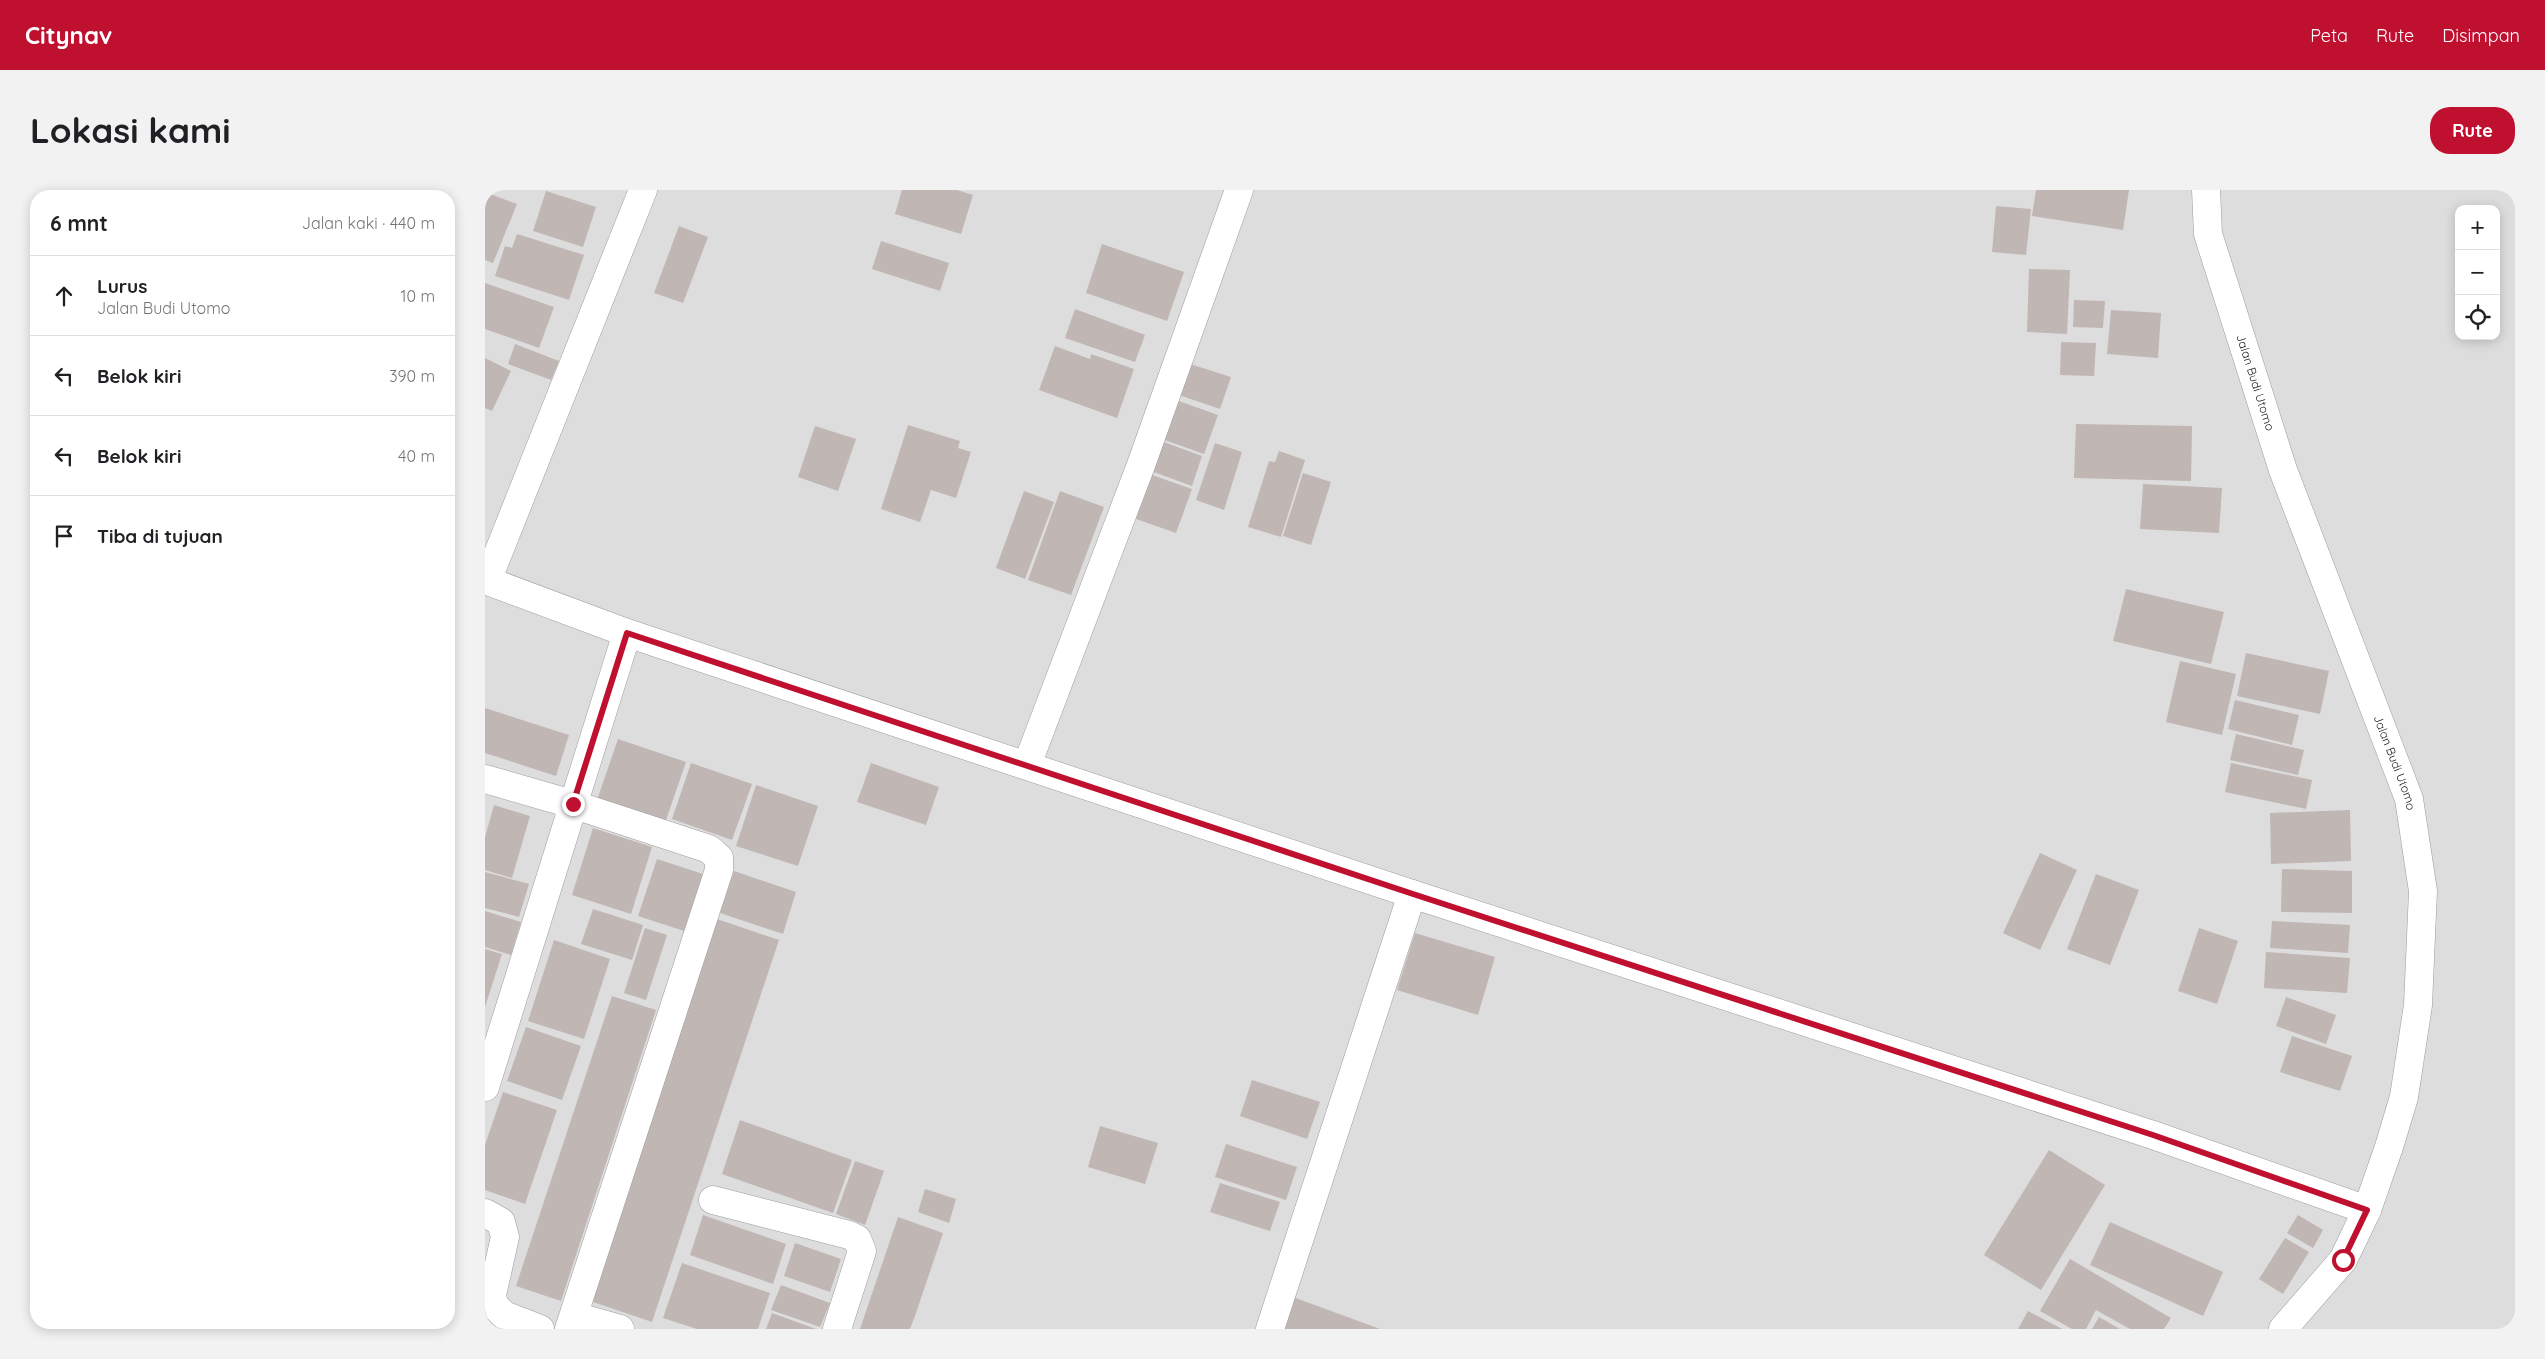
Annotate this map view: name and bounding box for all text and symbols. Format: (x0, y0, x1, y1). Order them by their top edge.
text: Citynav (25, 20, 112, 50)
text: Peta (2310, 24, 2348, 47)
text: Rute (2376, 24, 2414, 47)
text: Disimpan (2442, 24, 2520, 47)
button: Rute (2430, 107, 2515, 154)
text: Lokasi kami (30, 108, 230, 152)
map controls (2455, 205, 2500, 340)
button: + (2455, 205, 2500, 250)
text: 6 mnt (50, 210, 108, 236)
text: Jalan kaki · 440 m (302, 213, 435, 233)
button: − (2455, 250, 2500, 295)
text: Lurus (97, 274, 147, 298)
icon: ahead (50, 282, 78, 310)
text: 10 m (401, 286, 435, 306)
button: locate (2455, 295, 2500, 340)
text: Jalan Budi Utomo (97, 298, 231, 318)
street label: Jalan Budi Utomo (2233, 332, 2278, 433)
icon: left (50, 362, 78, 390)
text: Belok kiri (97, 364, 182, 388)
text: 390 m (389, 366, 435, 386)
icon: left (50, 442, 78, 470)
text: Belok kiri (97, 444, 182, 468)
text: 40 m (398, 446, 435, 466)
icon: arrive (50, 522, 78, 550)
text: Tiba di tujuan (97, 524, 223, 548)
street label: Jalan Budi Utomo (2371, 713, 2419, 811)
route end (562, 793, 585, 816)
route start (2332, 1249, 2355, 1272)

